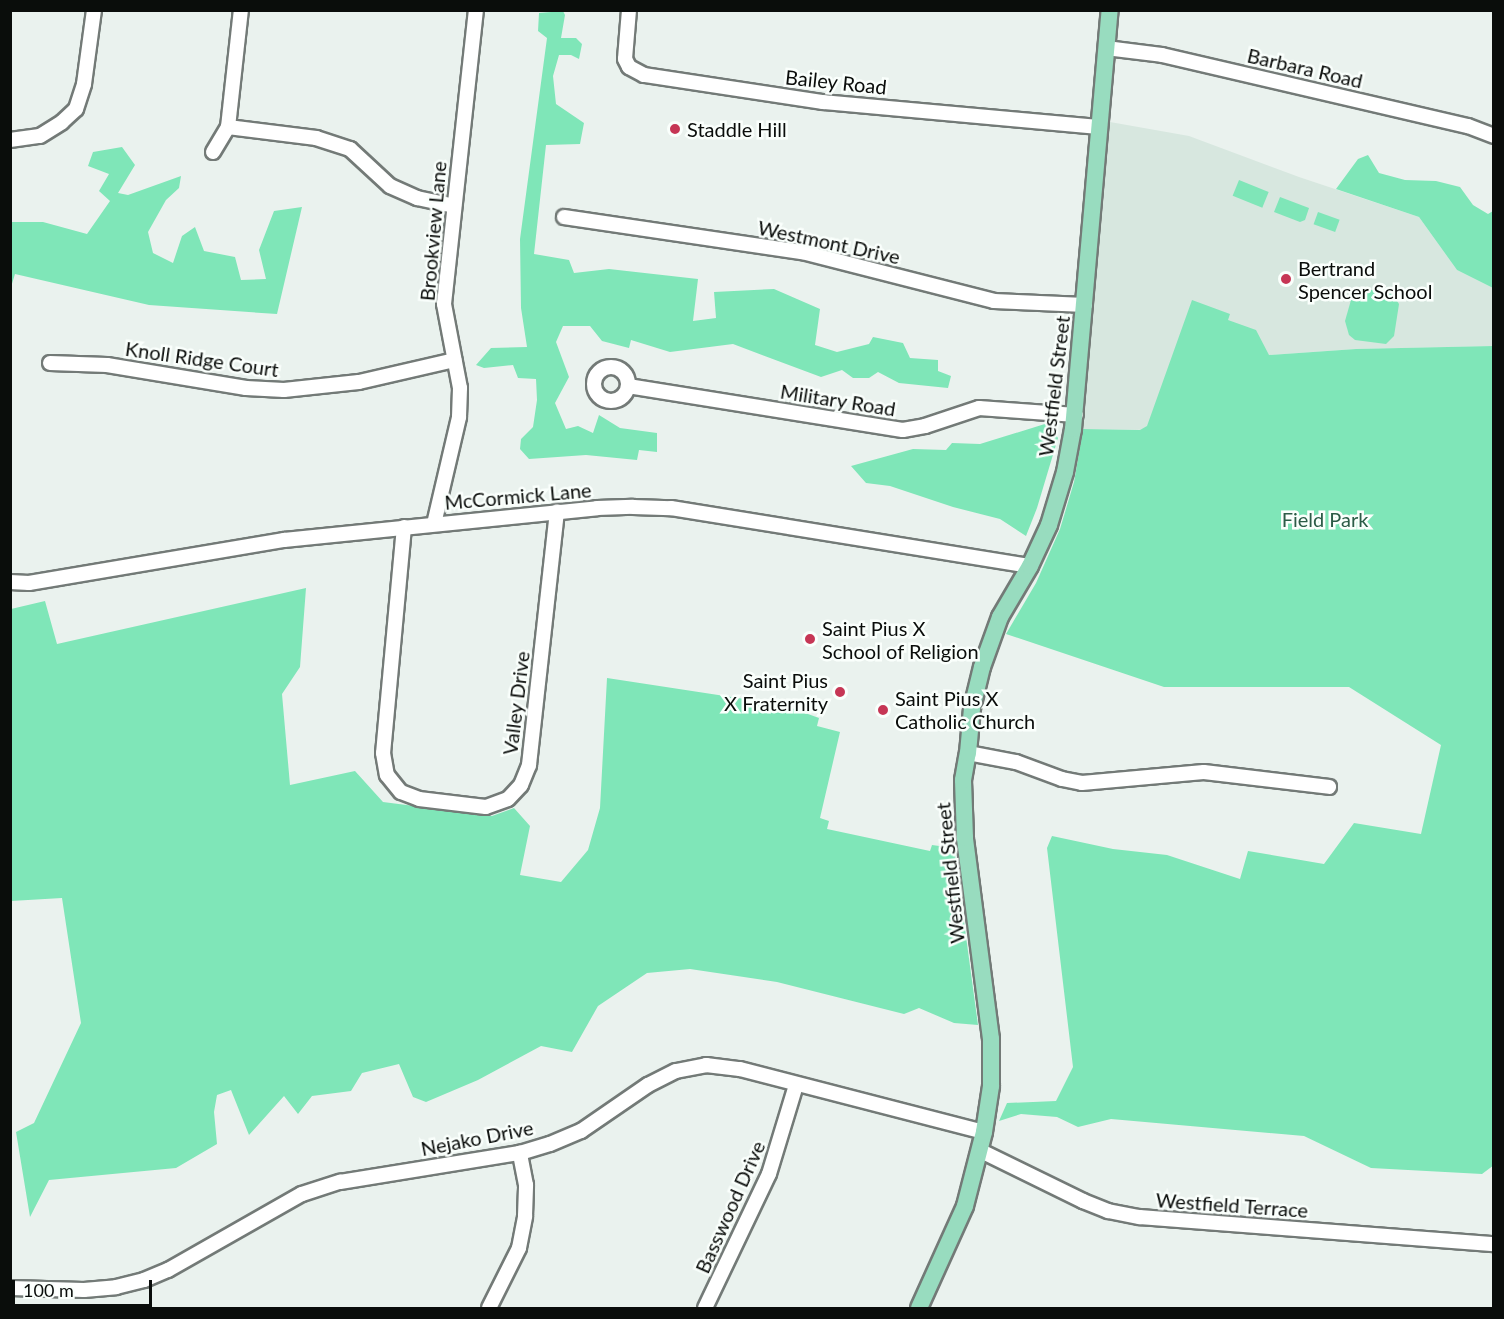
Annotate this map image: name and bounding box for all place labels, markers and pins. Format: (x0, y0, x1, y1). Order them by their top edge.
place label: Staddle Hill (687, 117, 787, 141)
marker: Staddle Hill (668, 122, 682, 136)
place label: Bertrand Spencer School (1298, 256, 1433, 303)
marker: Bertrand Spencer School (1279, 272, 1293, 286)
place label: Saint Pius X School of Religion (822, 616, 979, 663)
marker: Saint Pius X School of Religion (803, 632, 817, 646)
place label: Saint Pius X Fraternity (724, 668, 828, 715)
marker: Saint Pius X Fraternity (833, 685, 847, 699)
place label: Saint Pius X Catholic Church (895, 686, 1035, 733)
marker: Saint Pius X Catholic Church (876, 703, 890, 717)

